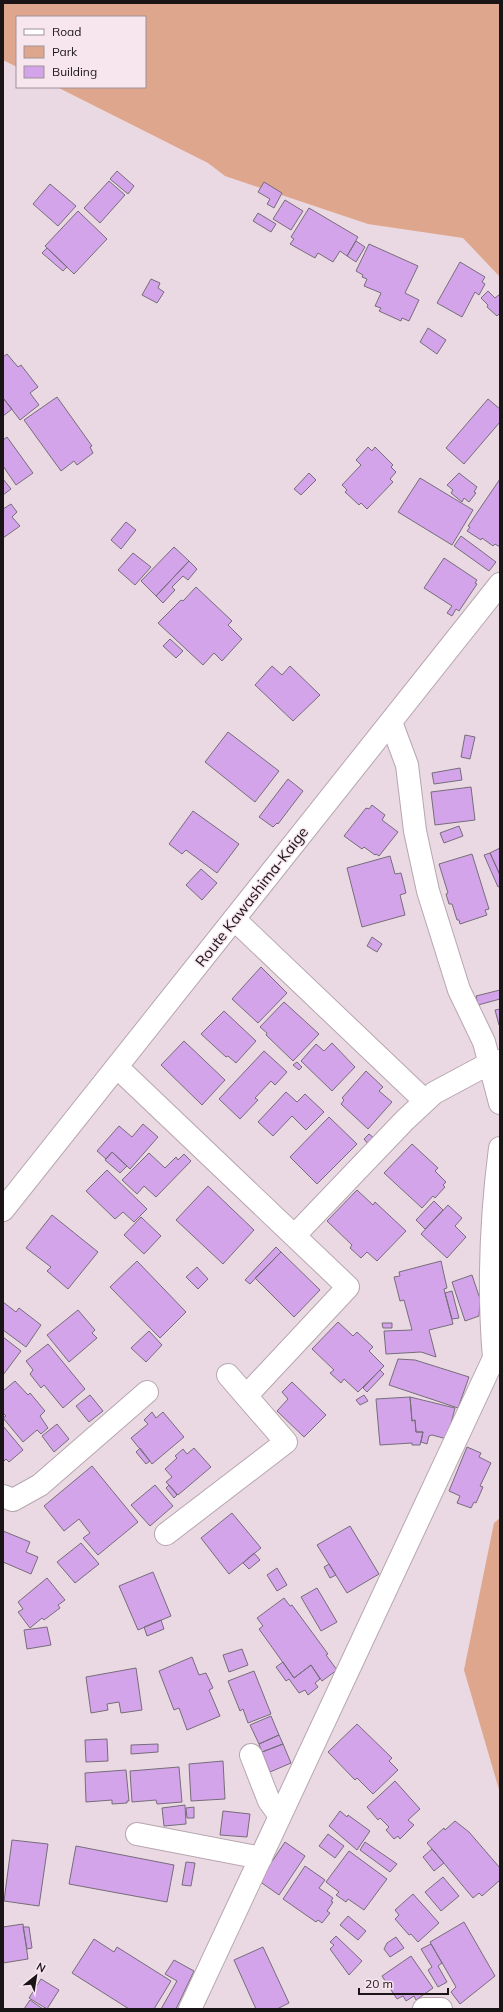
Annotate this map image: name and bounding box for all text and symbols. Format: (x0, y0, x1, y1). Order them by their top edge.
legend (16, 16, 146, 88)
text: Road (52, 24, 81, 39)
text: Park (52, 44, 78, 59)
text: Building (52, 64, 97, 79)
street label: Route Kawashima-Kaige (191, 823, 312, 971)
north arrow (16, 1956, 56, 1996)
text: N (34, 1959, 48, 1975)
scale bar (359, 1970, 448, 1996)
text: 20 m (365, 1976, 393, 1991)

